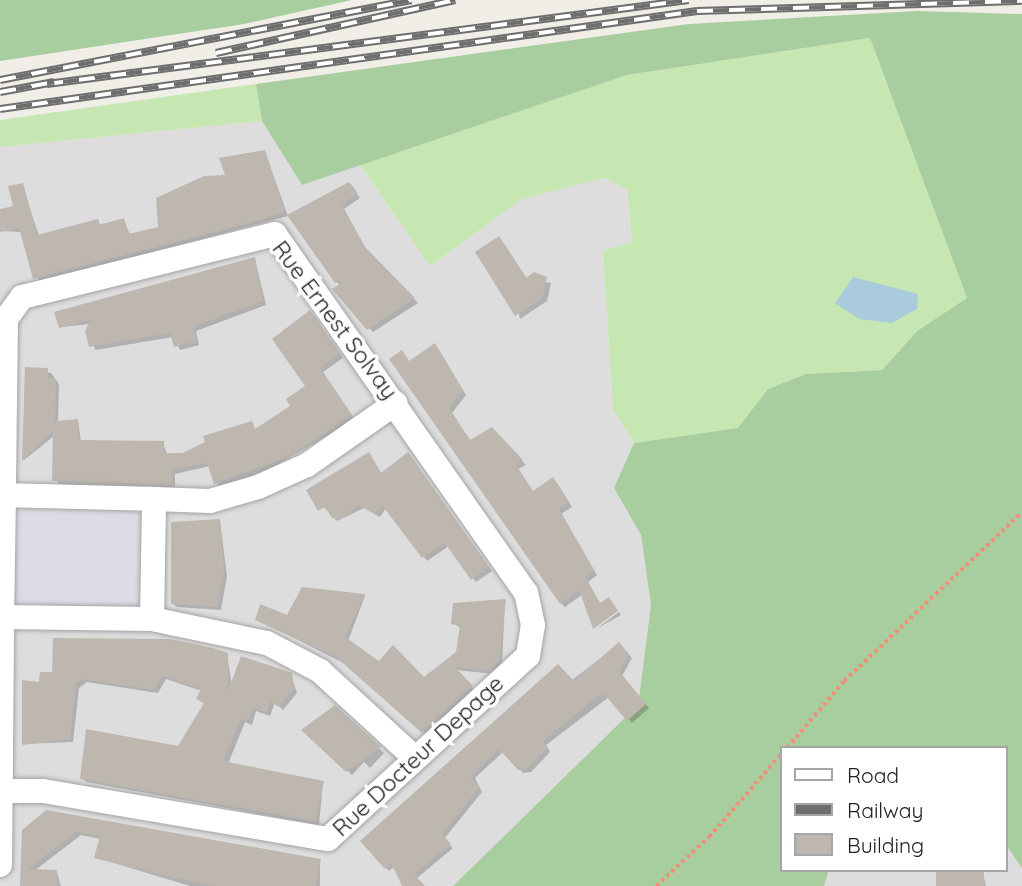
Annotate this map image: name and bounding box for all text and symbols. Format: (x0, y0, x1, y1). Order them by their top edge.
street label: Rue Ernest Solvay (266, 235, 404, 405)
street label: Rue Docteur Depage (327, 670, 509, 842)
legend (780, 746, 1008, 872)
text: Road (847, 762, 899, 788)
text: Railway (847, 797, 923, 823)
text: Building (847, 832, 924, 858)

